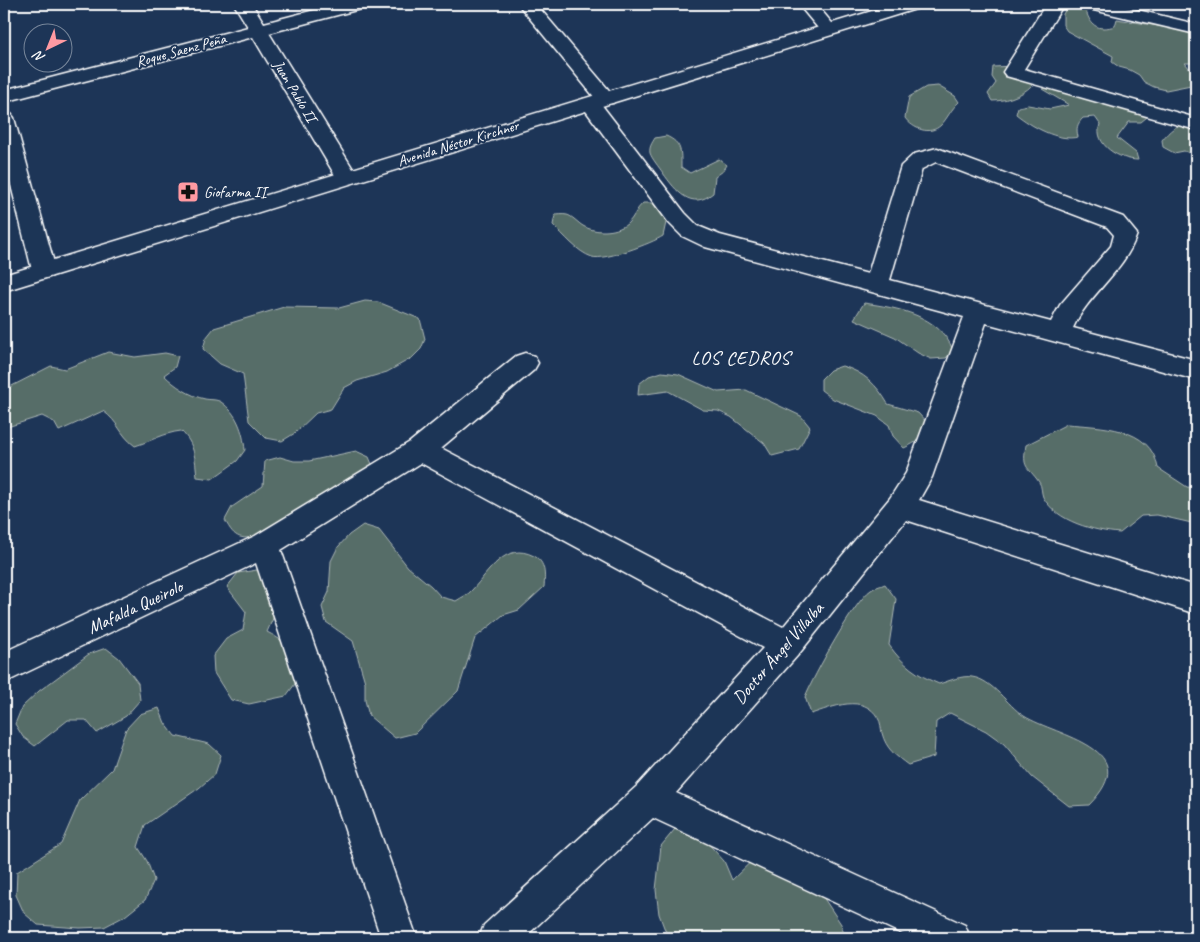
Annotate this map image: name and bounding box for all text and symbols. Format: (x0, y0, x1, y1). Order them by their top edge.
north arrow (22, 22, 72, 72)
street label: Roque Saenz Peña (134, 29, 229, 72)
text: N (29, 46, 48, 66)
street label: Juan Pablo II (268, 56, 322, 128)
street label: Avenida Néstor Kirchner (395, 116, 522, 171)
pharmacy icon: Giofarma II (176, 180, 200, 204)
place label: Giofarma II (204, 183, 269, 202)
district label: LOS CEDROS (691, 346, 793, 370)
street label: Mafalda Queirolo (84, 575, 187, 639)
street label: Doctor Ángel Villalba (728, 597, 829, 708)

